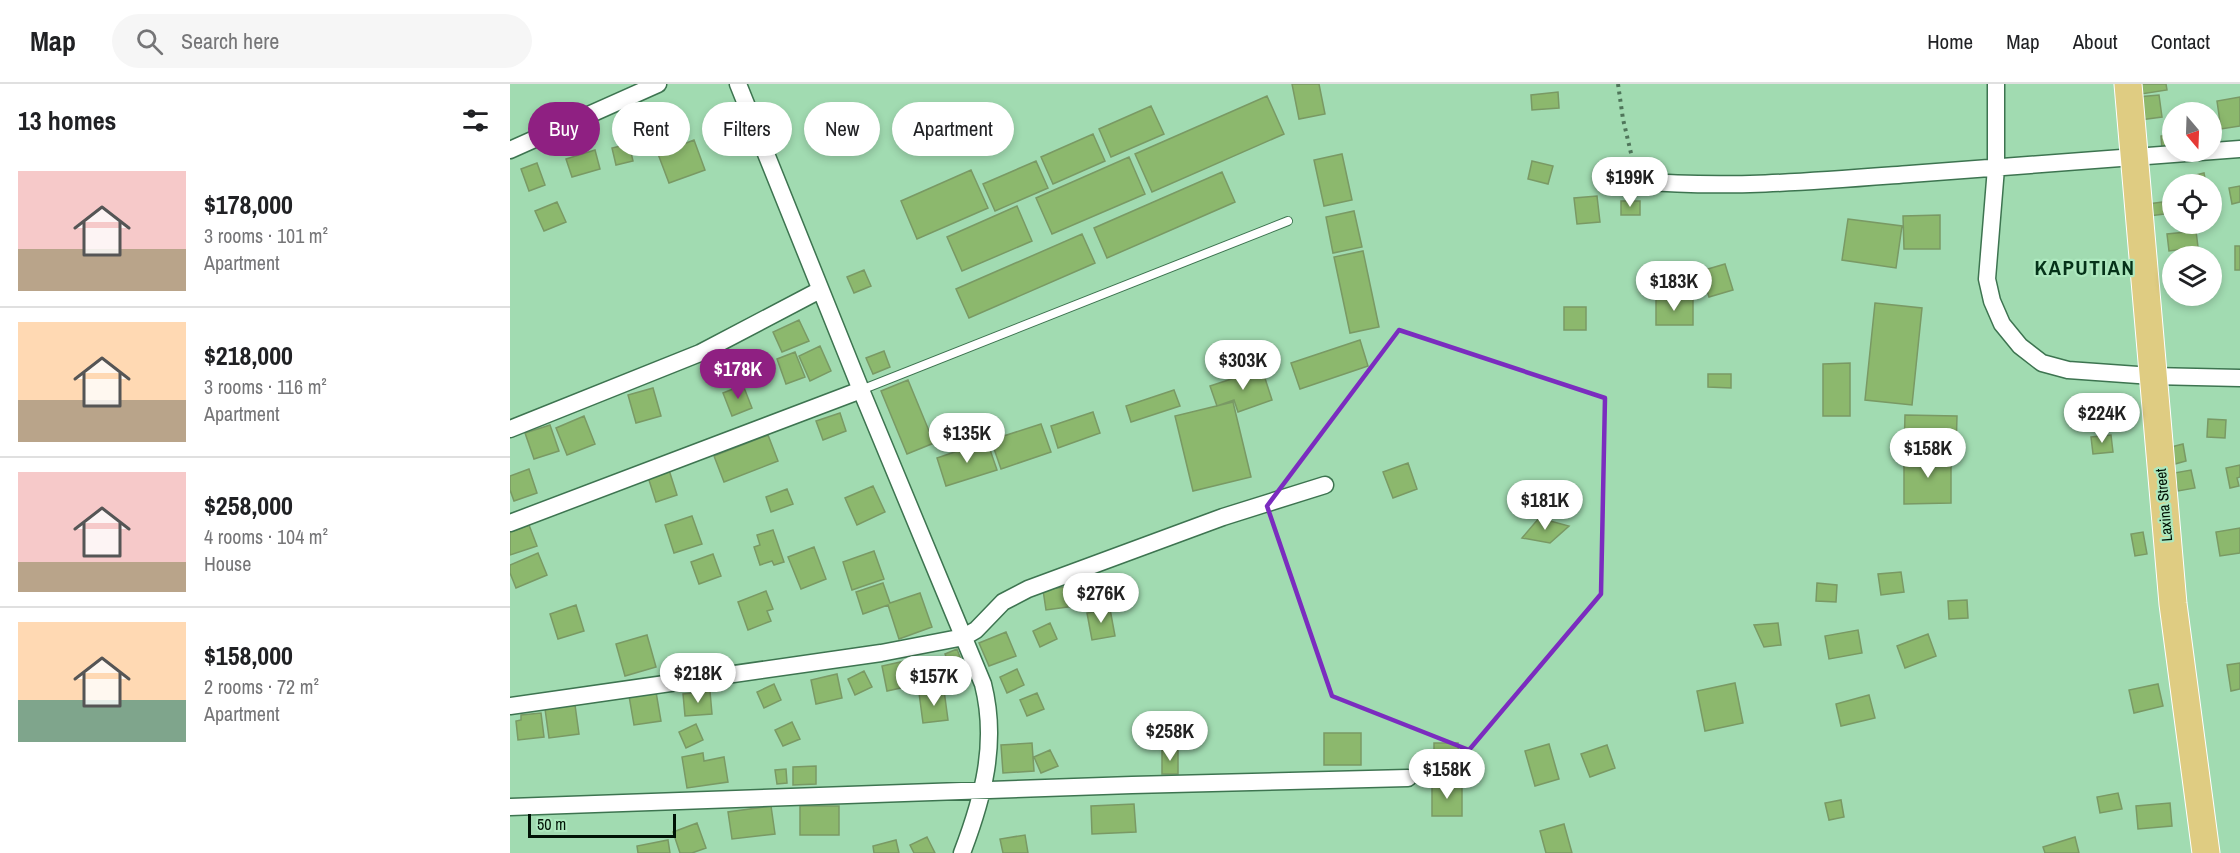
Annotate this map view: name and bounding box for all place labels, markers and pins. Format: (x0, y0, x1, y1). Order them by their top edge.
pin: $199K (1588, 157, 1672, 208)
pin: $183K (1632, 261, 1716, 312)
pin: $303K (1201, 340, 1285, 391)
pin: $178K (696, 349, 780, 400)
pin: $224K (2060, 393, 2144, 444)
pin: $135K (925, 413, 1009, 464)
pin: $158K (1886, 428, 1970, 479)
pin: $181K (1503, 480, 1587, 531)
pin: $276K (1059, 573, 1143, 624)
pin: $218K (656, 653, 740, 704)
pin: $157K (892, 656, 976, 707)
pin: $258K (1128, 711, 1212, 762)
pin: $158K (1405, 749, 1489, 800)

